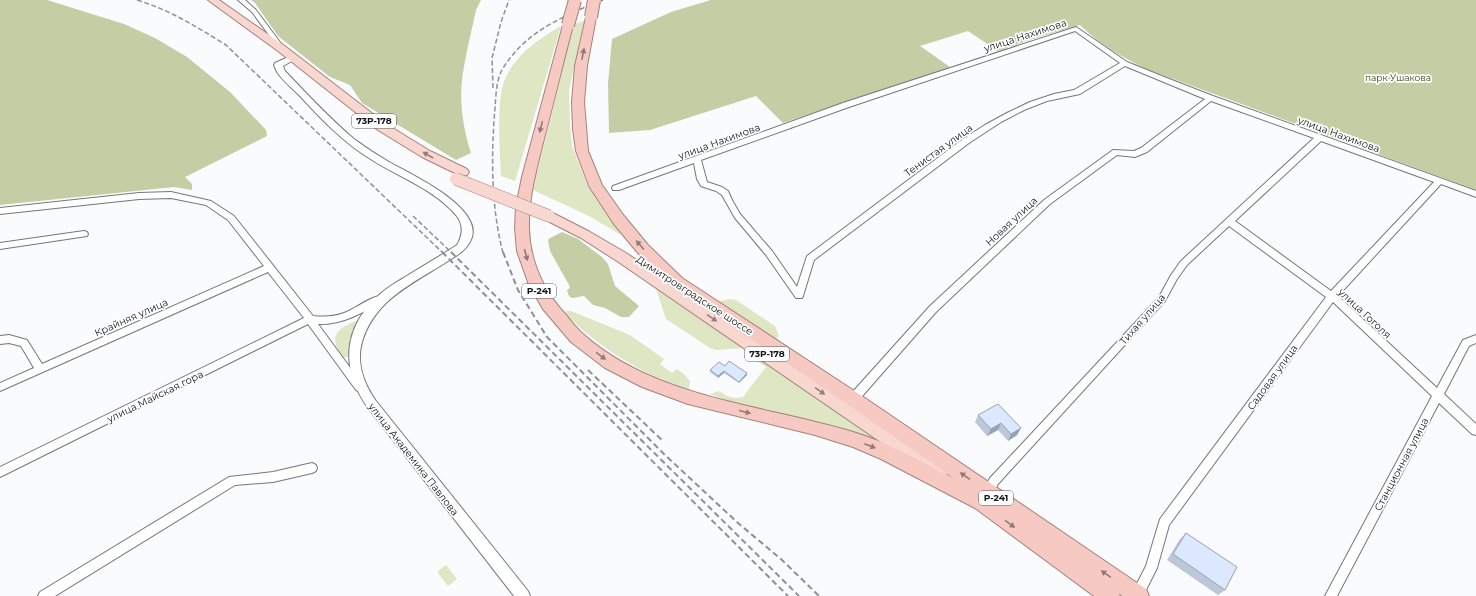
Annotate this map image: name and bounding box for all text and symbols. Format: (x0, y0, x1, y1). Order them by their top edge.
street label: улица Нахимова (981, 16, 1068, 55)
one-way arrow (581, 48, 587, 60)
park label: парк Ушакова (1365, 72, 1431, 83)
street label: улица Нахимова (1295, 113, 1382, 155)
road number: 73Р-178 (352, 114, 396, 128)
one-way arrow (537, 121, 543, 133)
street label: улица Нахимова (676, 121, 762, 163)
street label: Тенистая улица (902, 121, 975, 180)
one-way arrow (422, 152, 434, 159)
street label: Новая улица (983, 194, 1040, 249)
one-way arrow (636, 239, 645, 250)
one-way arrow (523, 248, 529, 261)
street label: Димитровградское шоссе (634, 253, 756, 338)
road number: Р-241 (522, 284, 556, 298)
street label: улица Гоголя (1335, 285, 1394, 341)
street label: Тихая улица (1117, 291, 1168, 348)
street label: Крайняя улица (92, 295, 170, 339)
one-way arrow (707, 314, 718, 322)
street label: Садовая улица (1244, 342, 1300, 413)
road number: 73Р-178 (745, 347, 789, 361)
one-way arrow (596, 352, 607, 360)
street label: улица Майская гора (104, 367, 206, 426)
one-way arrow (815, 387, 825, 395)
street label: улица Академика Павлова (365, 400, 462, 518)
one-way arrow (739, 410, 751, 416)
street label: Станционная улица (1371, 415, 1432, 513)
one-way arrow (865, 444, 877, 450)
one-way arrow (960, 472, 970, 480)
road number: Р-241 (979, 491, 1013, 505)
one-way arrow (1005, 520, 1016, 528)
one-way arrow (1101, 570, 1112, 578)

